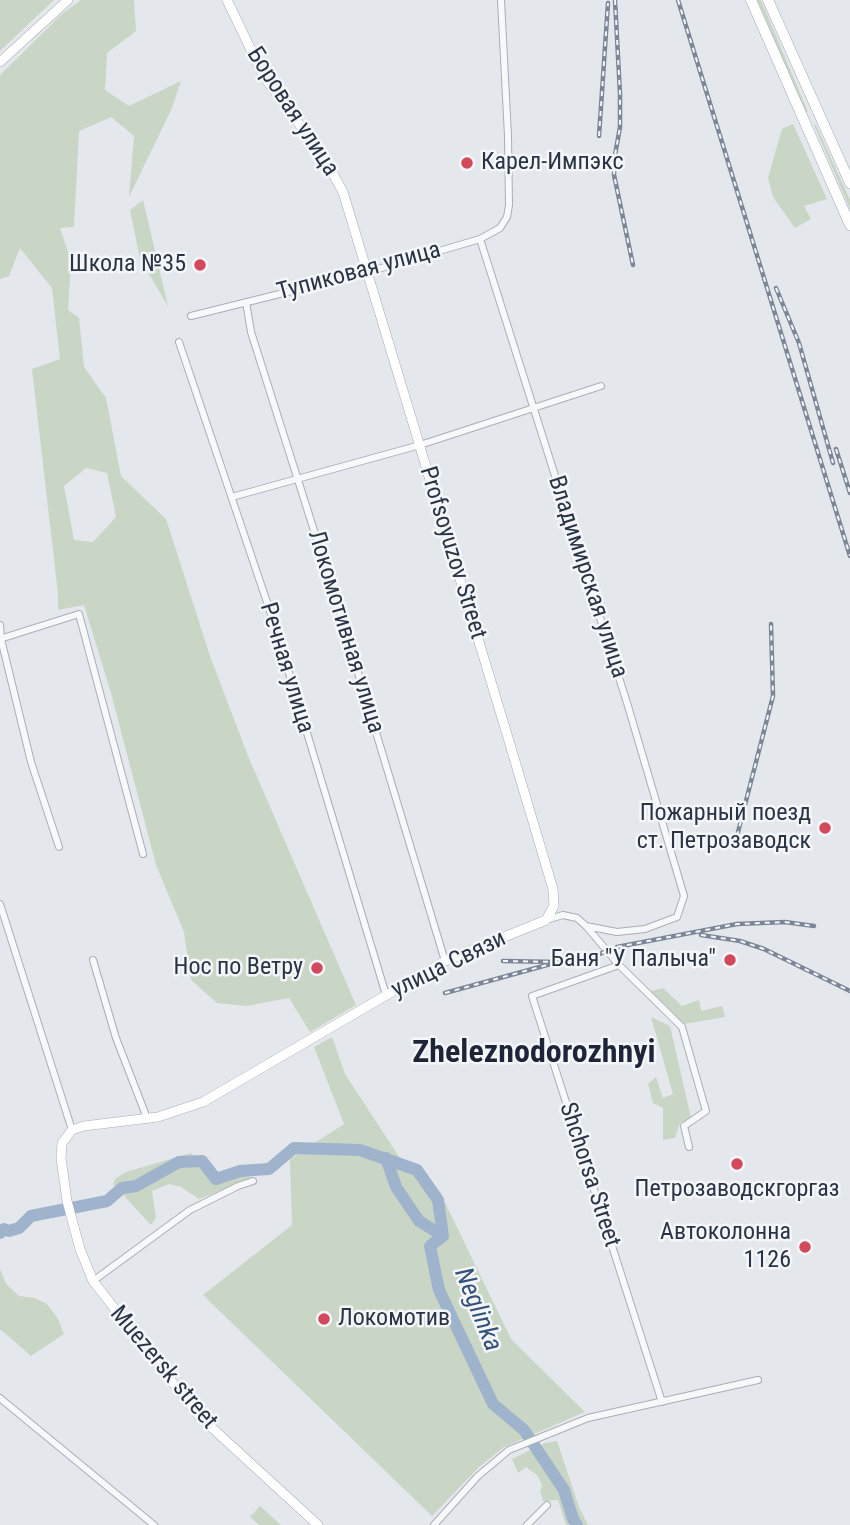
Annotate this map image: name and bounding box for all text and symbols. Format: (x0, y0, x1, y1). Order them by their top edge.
street label: Боровая улица (240, 42, 344, 182)
place label: Карел-Импэкс (481, 149, 624, 177)
marker: Карел-Импэкс (459, 155, 475, 171)
street label: Тупиковая улица (274, 236, 444, 308)
place label: Школа №35 (69, 251, 186, 279)
marker: Школа №35 (192, 257, 208, 273)
street label: Profsoyuzov Street (412, 463, 492, 643)
street label: Владимирская улица (541, 472, 633, 682)
street label: Локомотивная улица (300, 527, 390, 737)
street label: Речная улица (253, 599, 319, 737)
place label: Пожарный поезд ст. Петрозаводск (637, 800, 811, 856)
marker: Пожарный поезд ст. Петрозаводск (817, 820, 833, 836)
street label: улица Связи (387, 925, 511, 1005)
place label: Баня "У Палыча" (551, 946, 716, 974)
marker: Баня "У Палыча" (722, 952, 738, 968)
place label: Нос по Ветру (174, 954, 303, 982)
marker: Нос по Ветру (309, 960, 325, 976)
district label: Zheleznodorozhnyi (412, 1035, 656, 1073)
street label: Shchorsa Street (552, 1099, 626, 1251)
marker: Петрозаводскгоргаз (729, 1156, 745, 1172)
place label: Петрозаводскгоргаз (635, 1176, 839, 1204)
place label: Автоколонна 1126 (660, 1219, 791, 1275)
marker: Автоколонна 1126 (797, 1239, 813, 1255)
water label: Neglinka (446, 1264, 508, 1356)
street label: Muezersk street (103, 1301, 223, 1435)
place label: Локомотив (338, 1305, 450, 1333)
marker: Локомотив (316, 1311, 332, 1327)

